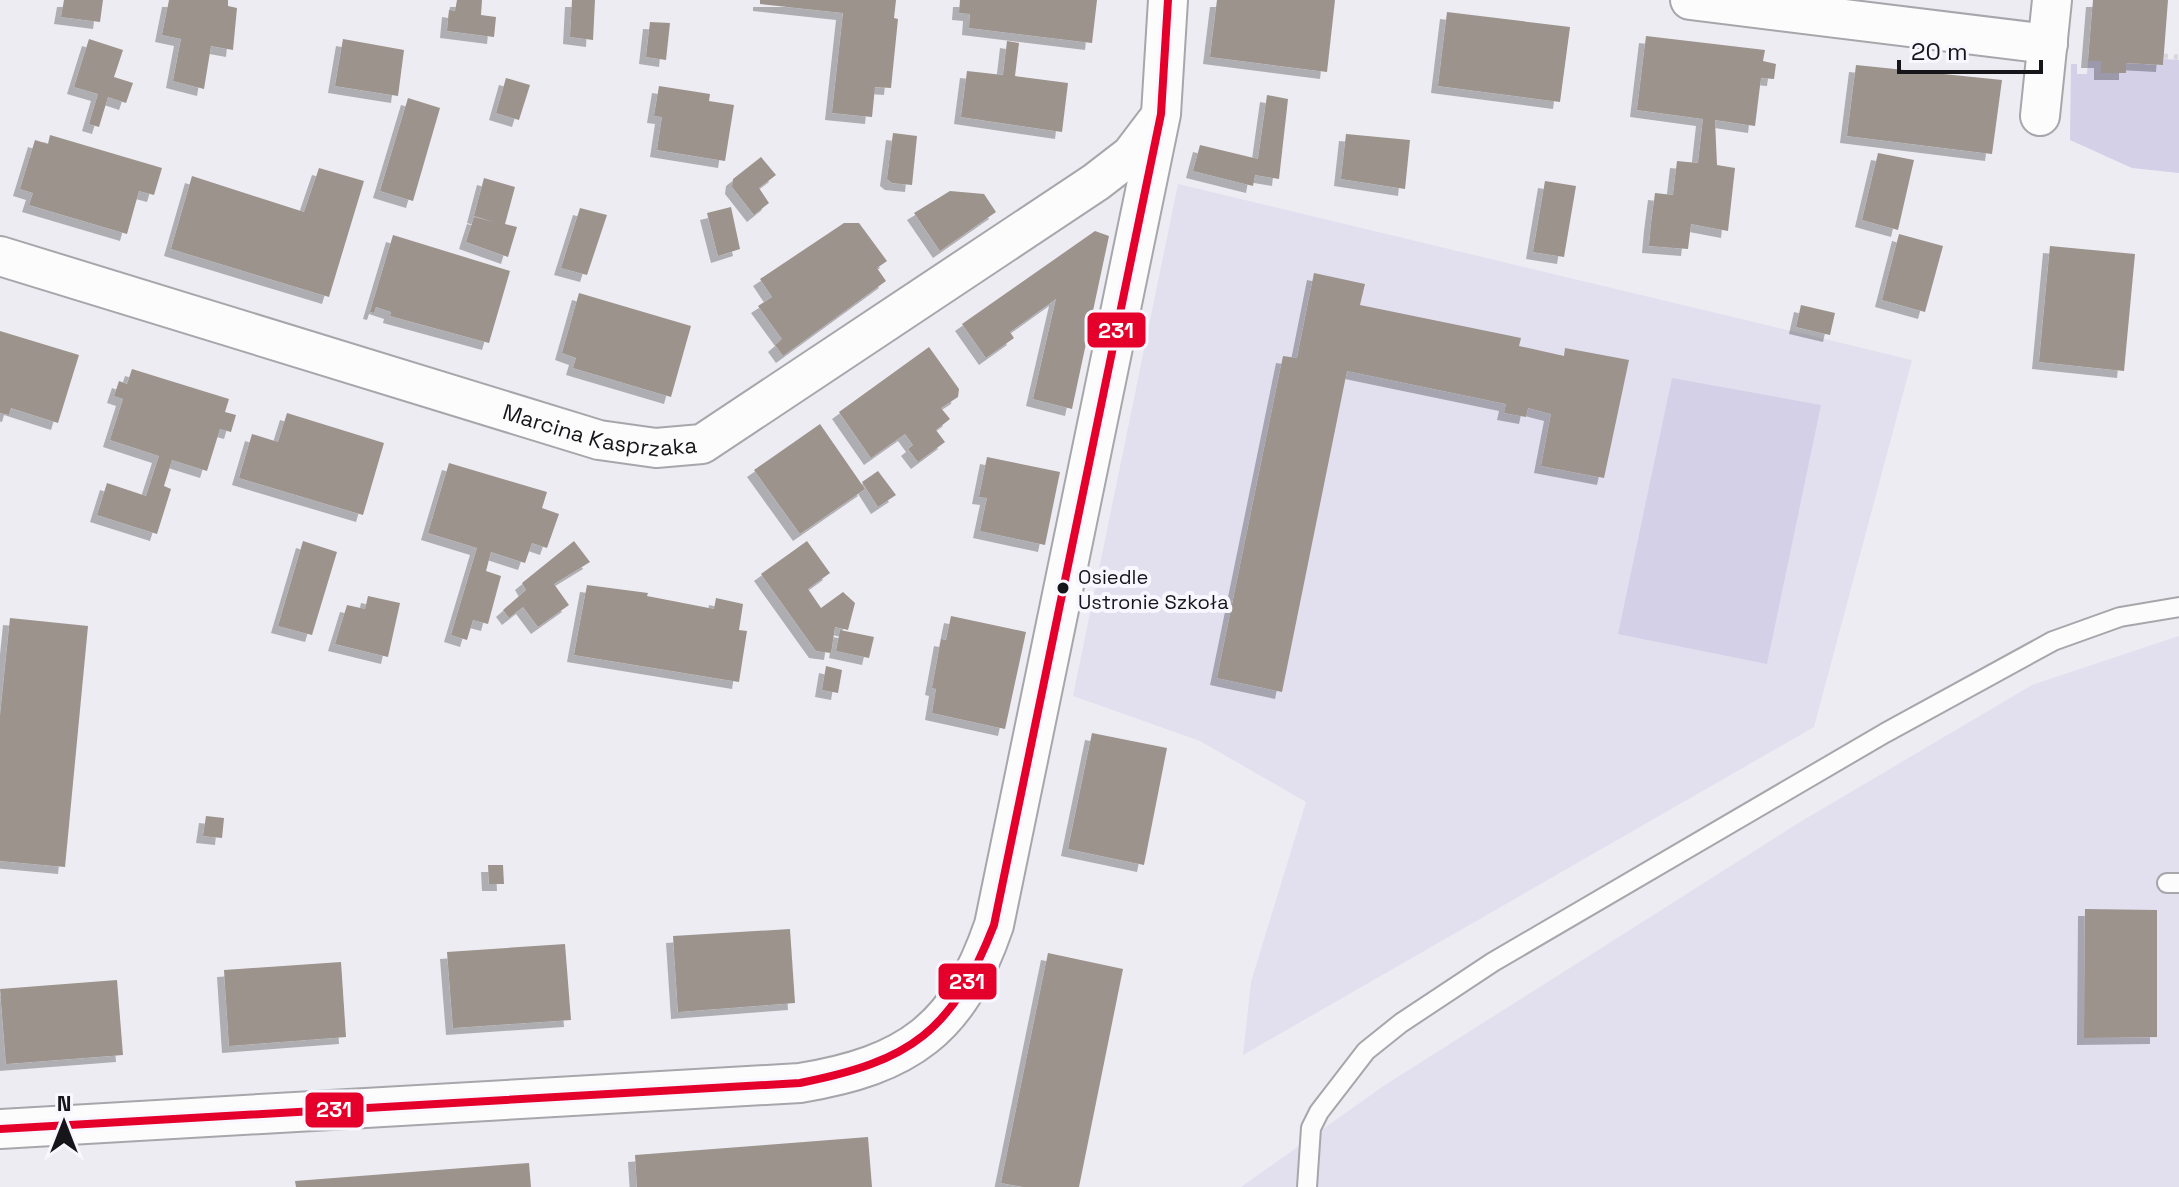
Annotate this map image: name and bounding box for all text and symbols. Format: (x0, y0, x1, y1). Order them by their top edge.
scale bar (1899, 24, 2041, 74)
text: 20 m (1911, 36, 1968, 67)
line badge: 231 (1086, 311, 1147, 349)
text: 231 (1098, 316, 1134, 344)
street label: Marcina Kasprzaka (500, 397, 698, 462)
place label: Osiedle Ustronie Szkoła (1078, 564, 1229, 615)
marker: Osiedle Ustronie Szkoła (1055, 580, 1071, 596)
line badge: 231 (937, 962, 998, 1001)
text: 231 (949, 967, 985, 995)
north arrow (24, 1083, 104, 1163)
text: N (57, 1089, 71, 1117)
line badge: 231 (304, 1091, 365, 1129)
text: 231 (316, 1095, 352, 1123)

